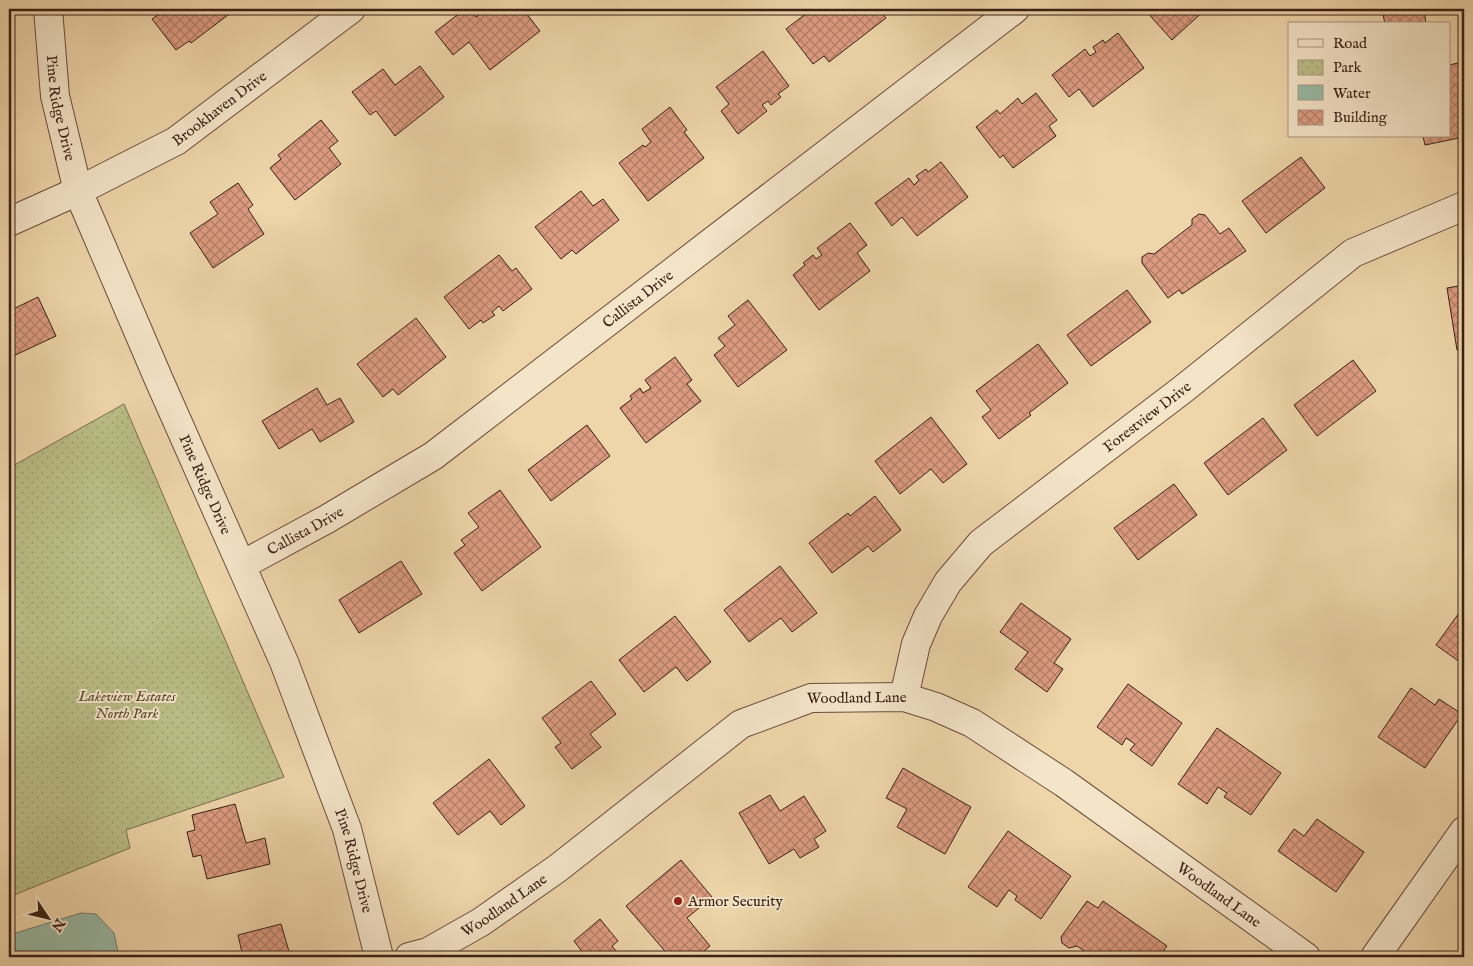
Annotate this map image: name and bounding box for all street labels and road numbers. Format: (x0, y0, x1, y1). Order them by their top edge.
street label: Pine Ridge Drive (42, 54, 79, 163)
street label: Brookhaven Drive (169, 67, 271, 150)
street label: Callista Drive (599, 266, 677, 333)
street label: Forestview Drive (1099, 377, 1195, 457)
street label: Pine Ridge Drive (174, 432, 235, 538)
street label: Callista Drive (264, 502, 347, 560)
street label: Woodland Lane (807, 688, 907, 708)
street label: Pine Ridge Drive (330, 806, 377, 915)
street label: Woodland Lane (1173, 858, 1265, 932)
street label: Woodland Lane (458, 870, 551, 941)

